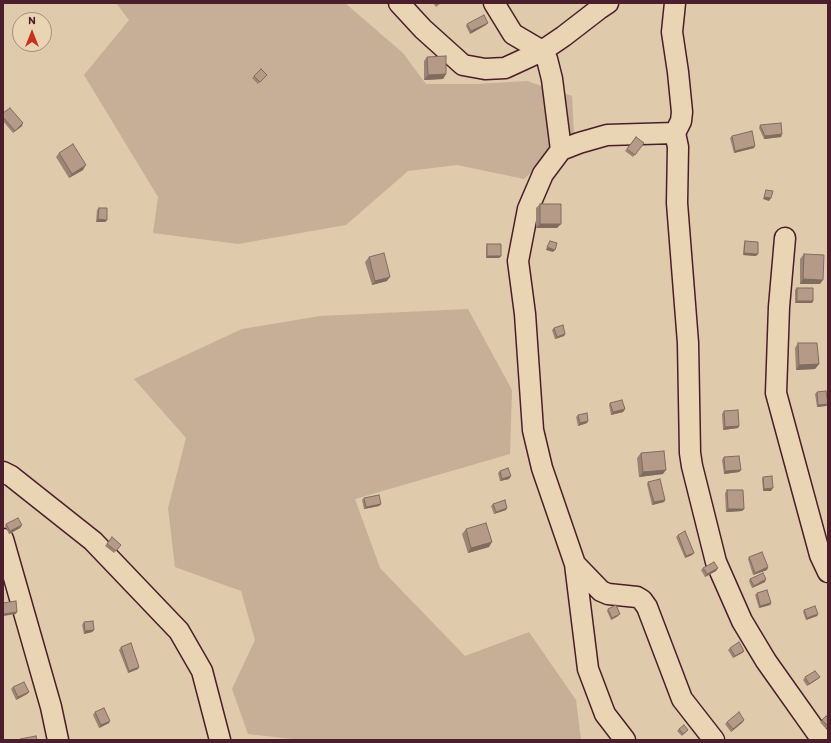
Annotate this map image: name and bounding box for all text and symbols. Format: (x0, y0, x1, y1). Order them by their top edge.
north arrow (12, 12, 52, 52)
text: N (28, 14, 36, 27)

